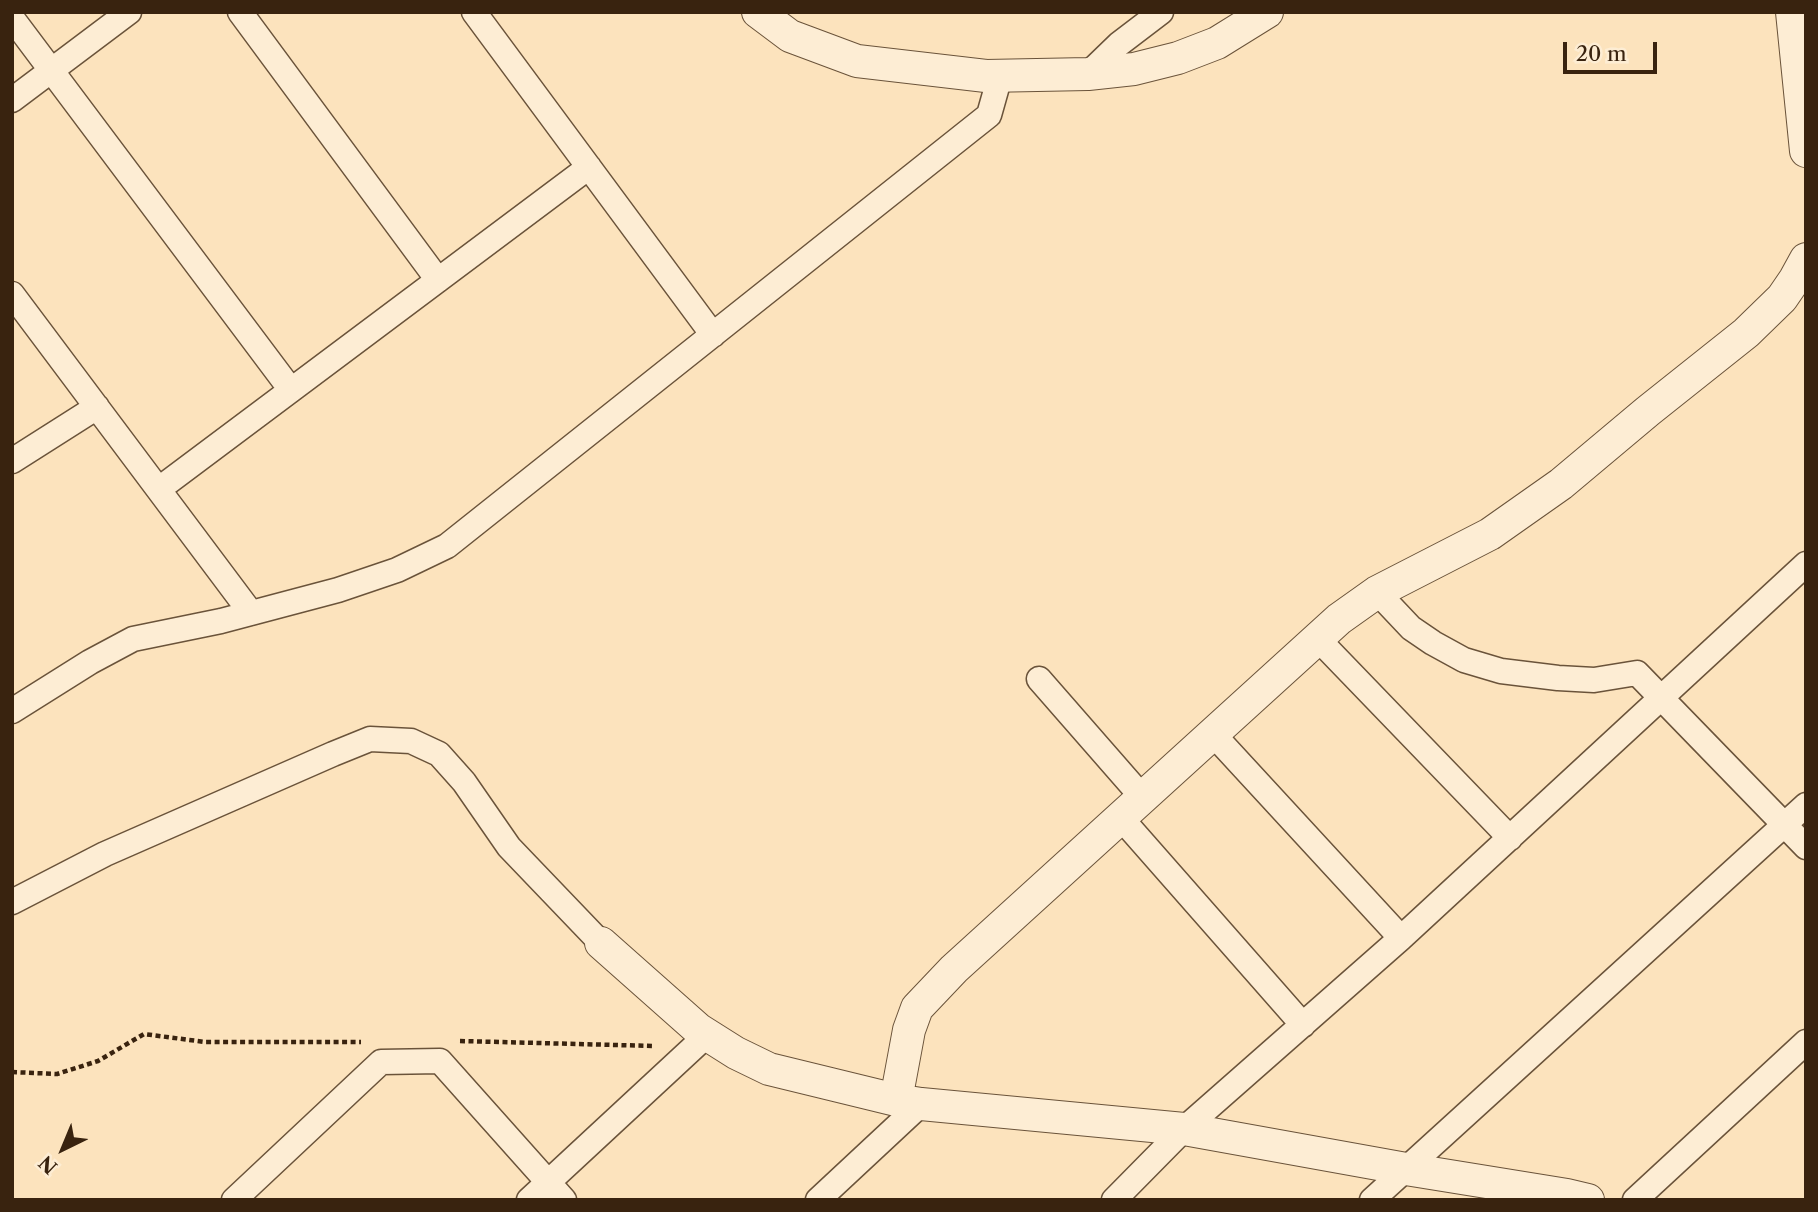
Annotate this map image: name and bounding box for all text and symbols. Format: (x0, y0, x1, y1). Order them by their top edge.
scale bar (1566, 28, 1660, 72)
text: 20 m (1576, 41, 1627, 66)
north arrow (28, 1114, 98, 1184)
text: N (34, 1151, 62, 1179)

